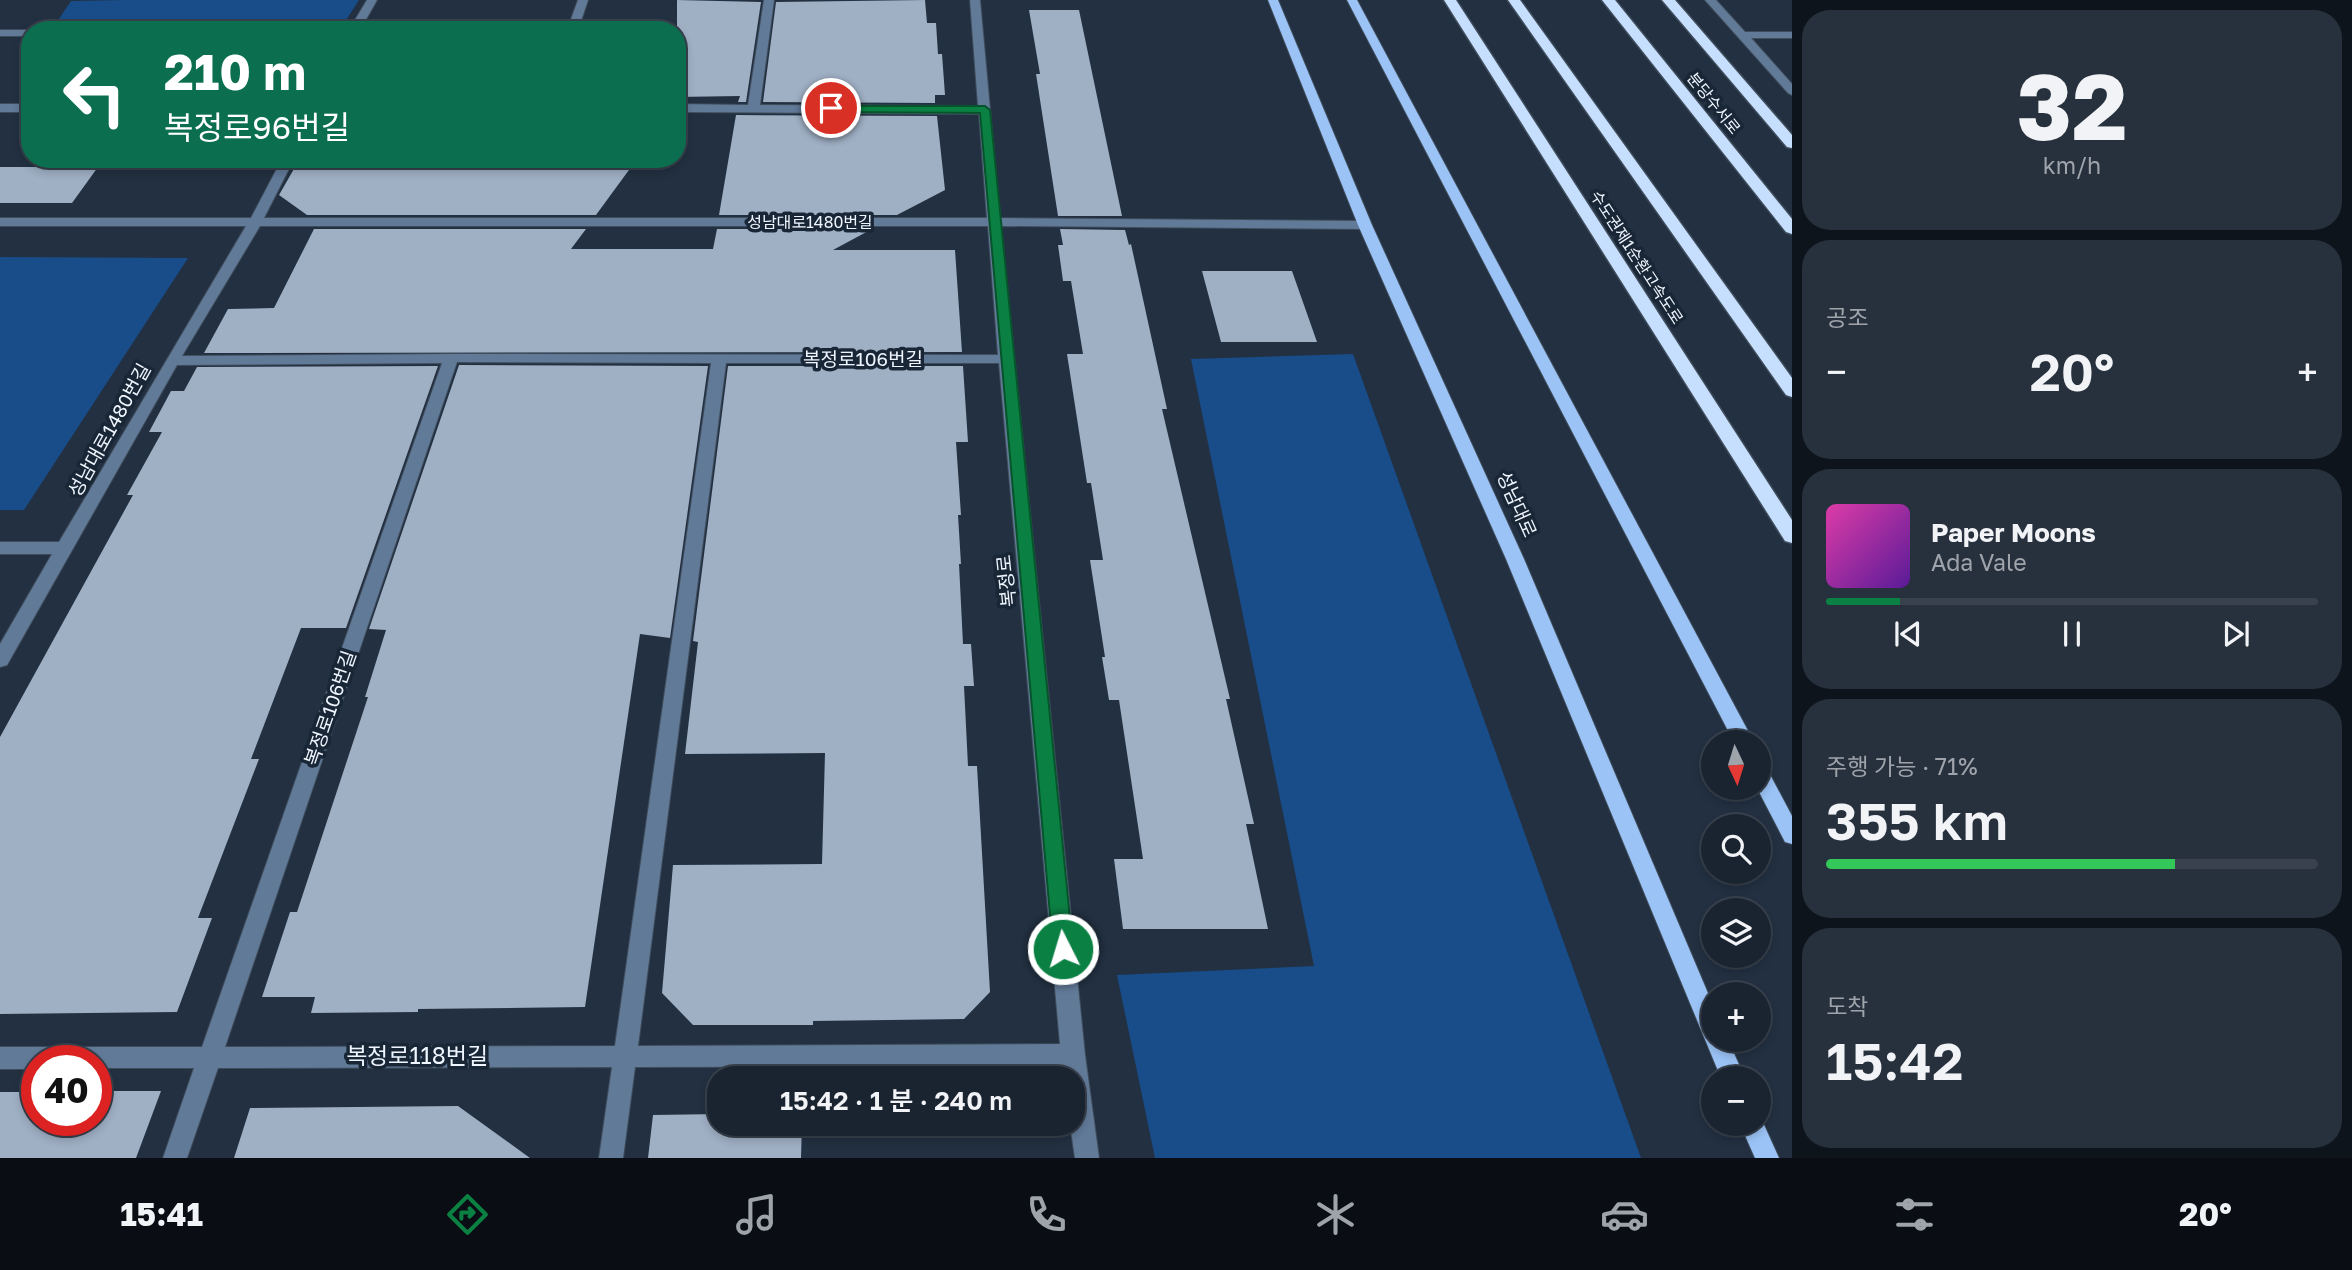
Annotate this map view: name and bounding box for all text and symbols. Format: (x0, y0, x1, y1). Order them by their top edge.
text: 210 m (164, 42, 306, 101)
icon: left (49, 49, 140, 140)
text: 32 (2016, 51, 2128, 160)
street label: 분당수서로 (1683, 68, 1745, 138)
pin (801, 78, 861, 138)
icon: arrive (812, 89, 850, 127)
text: 복정로96번길 (164, 108, 350, 146)
text: km/h (2043, 151, 2101, 179)
street label: 수도권제1순환고속도로 (1586, 187, 1688, 328)
street label: 성남대로1480번길 (747, 212, 873, 232)
text: 공조 (1826, 303, 1868, 331)
text: 20° (2030, 340, 2114, 402)
street label: 복정로106번길 (803, 347, 923, 370)
text: − (1826, 349, 1847, 394)
text: + (2297, 349, 2318, 394)
street label: 성남대로1480번길 (62, 359, 155, 501)
street label: 성남대로 (1493, 467, 1542, 540)
text: Paper Moons (1931, 517, 2096, 548)
text: Ada Vale (1931, 548, 2027, 576)
street label: 복정로 (991, 554, 1020, 608)
icon: previous (1889, 615, 1927, 653)
icon: pause (2053, 615, 2091, 653)
icon: next (2217, 615, 2255, 653)
street label: 복정로106번길 (299, 647, 360, 768)
north arrow (1701, 730, 1771, 800)
map controls (1701, 730, 1771, 1136)
text: 주행 가능 · 71% (1826, 752, 1977, 780)
text: 355 km (1826, 789, 2008, 851)
button: search (1701, 814, 1771, 884)
button: layers (1701, 898, 1771, 968)
position arrow (1026, 912, 1100, 986)
button: + (1701, 982, 1771, 1052)
text: 도착 (1826, 992, 1868, 1020)
text: 15:42 (1826, 1029, 1963, 1091)
street label: 복정로118번길 (346, 1041, 488, 1069)
speed limit sign: 40 (21, 1045, 112, 1136)
button: − (1701, 1066, 1771, 1136)
text: 15:42 · 1 분 · 240 m (780, 1085, 1012, 1116)
icon: directions (443, 1190, 492, 1239)
icon: music (732, 1190, 781, 1239)
icon: phone (1022, 1190, 1071, 1239)
icon: climate (1311, 1190, 1360, 1239)
icon: car (1600, 1190, 1649, 1239)
icon: filters (1890, 1190, 1939, 1239)
text: 15:41 (120, 1195, 203, 1233)
text: 20° (2179, 1195, 2232, 1233)

